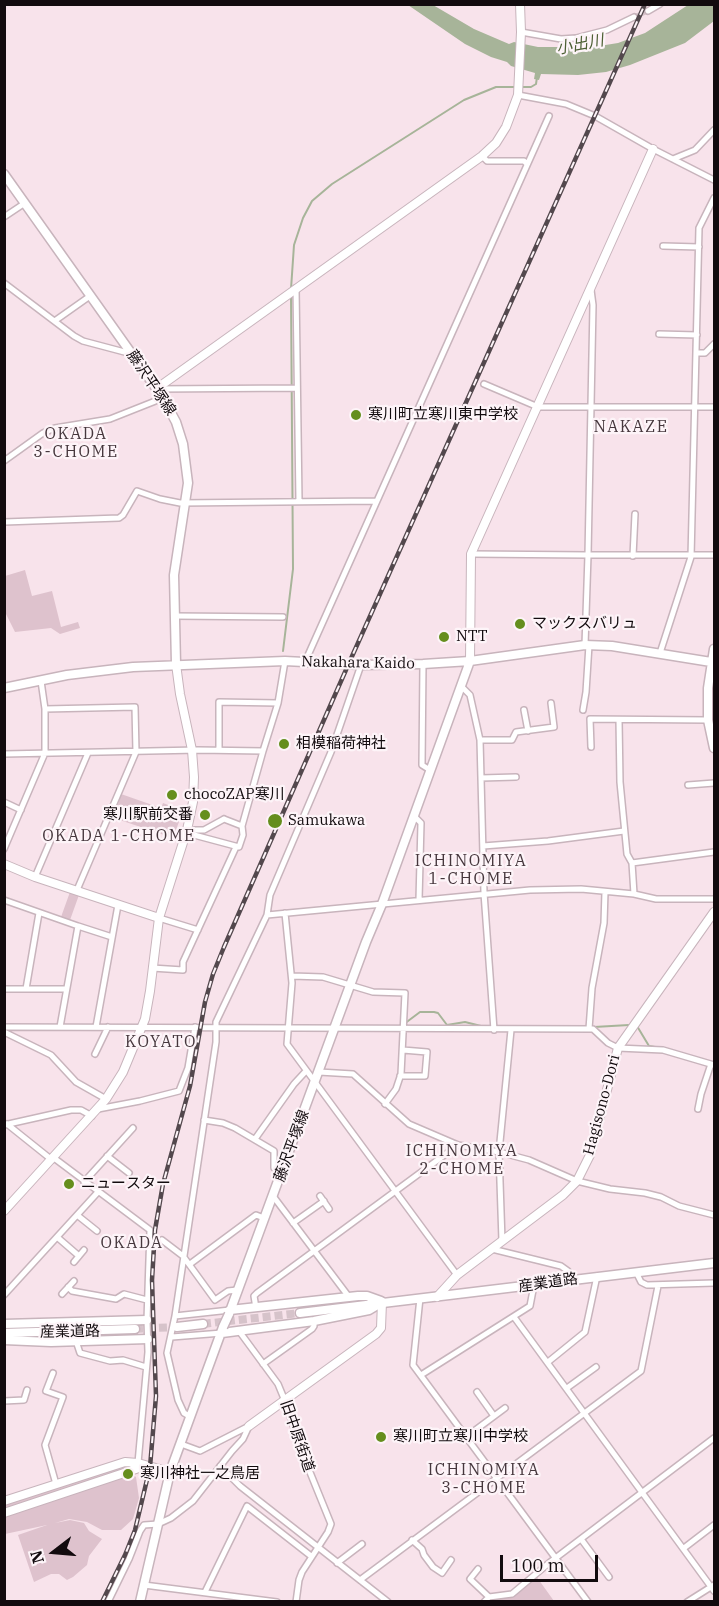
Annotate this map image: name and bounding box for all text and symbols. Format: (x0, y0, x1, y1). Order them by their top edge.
water label: 小出川 (555, 31, 605, 59)
street label: 藤沢平塚線 (123, 347, 179, 419)
place label: 寒川町立寒川東中学校 (368, 406, 518, 424)
marker: 寒川町立寒川東中学校 (349, 408, 363, 422)
district label: NAKAZE (594, 417, 668, 437)
district label: OKADA 3-CHOME (33, 424, 119, 462)
place label: マックスバリュ (532, 615, 637, 633)
marker: マックスバリュ (513, 617, 527, 631)
place label: NTT (456, 628, 488, 646)
marker: NTT (437, 630, 451, 644)
street label: Nakahara Kaido (301, 653, 415, 673)
place label: 相模稲荷神社 (296, 735, 386, 753)
marker: 相模稲荷神社 (277, 737, 291, 751)
place label: chocoZAP寒川 (184, 786, 285, 804)
marker: chocoZAP寒川 (165, 788, 179, 802)
place label: 寒川駅前交番 (103, 806, 193, 824)
marker: 寒川駅前交番 (198, 808, 212, 822)
marker: Samukawa (266, 812, 284, 830)
place label: Samukawa (288, 812, 365, 830)
district label: OKADA 1-CHOME (42, 826, 196, 846)
district label: ICHINOMIYA 1-CHOME (415, 851, 527, 889)
district label: KOYATO (125, 1032, 197, 1052)
street label: Hagisono-Dori (580, 1053, 624, 1157)
street label: 藤沢平塚線 (271, 1108, 313, 1184)
district label: ICHINOMIYA 2-CHOME (406, 1141, 518, 1179)
place label: ニュースター (81, 1175, 171, 1193)
marker: ニュースター (62, 1177, 76, 1191)
district label: OKADA (100, 1233, 164, 1253)
street label: 産業道路 (517, 1270, 579, 1296)
street label: 産業道路 (40, 1322, 100, 1342)
street label: 旧中原街道 (276, 1398, 318, 1474)
place label: 寒川町立寒川中学校 (393, 1428, 528, 1446)
marker: 寒川町立寒川中学校 (374, 1430, 388, 1444)
district label: ICHINOMIYA 3-CHOME (428, 1460, 540, 1498)
place label: 寒川神社一之鳥居 (140, 1465, 260, 1483)
marker: 寒川神社一之鳥居 (121, 1467, 135, 1481)
north arrow (24, 1522, 84, 1582)
scale bar (503, 1543, 600, 1581)
text: N (25, 1548, 48, 1566)
text: 100 m (511, 1554, 565, 1577)

